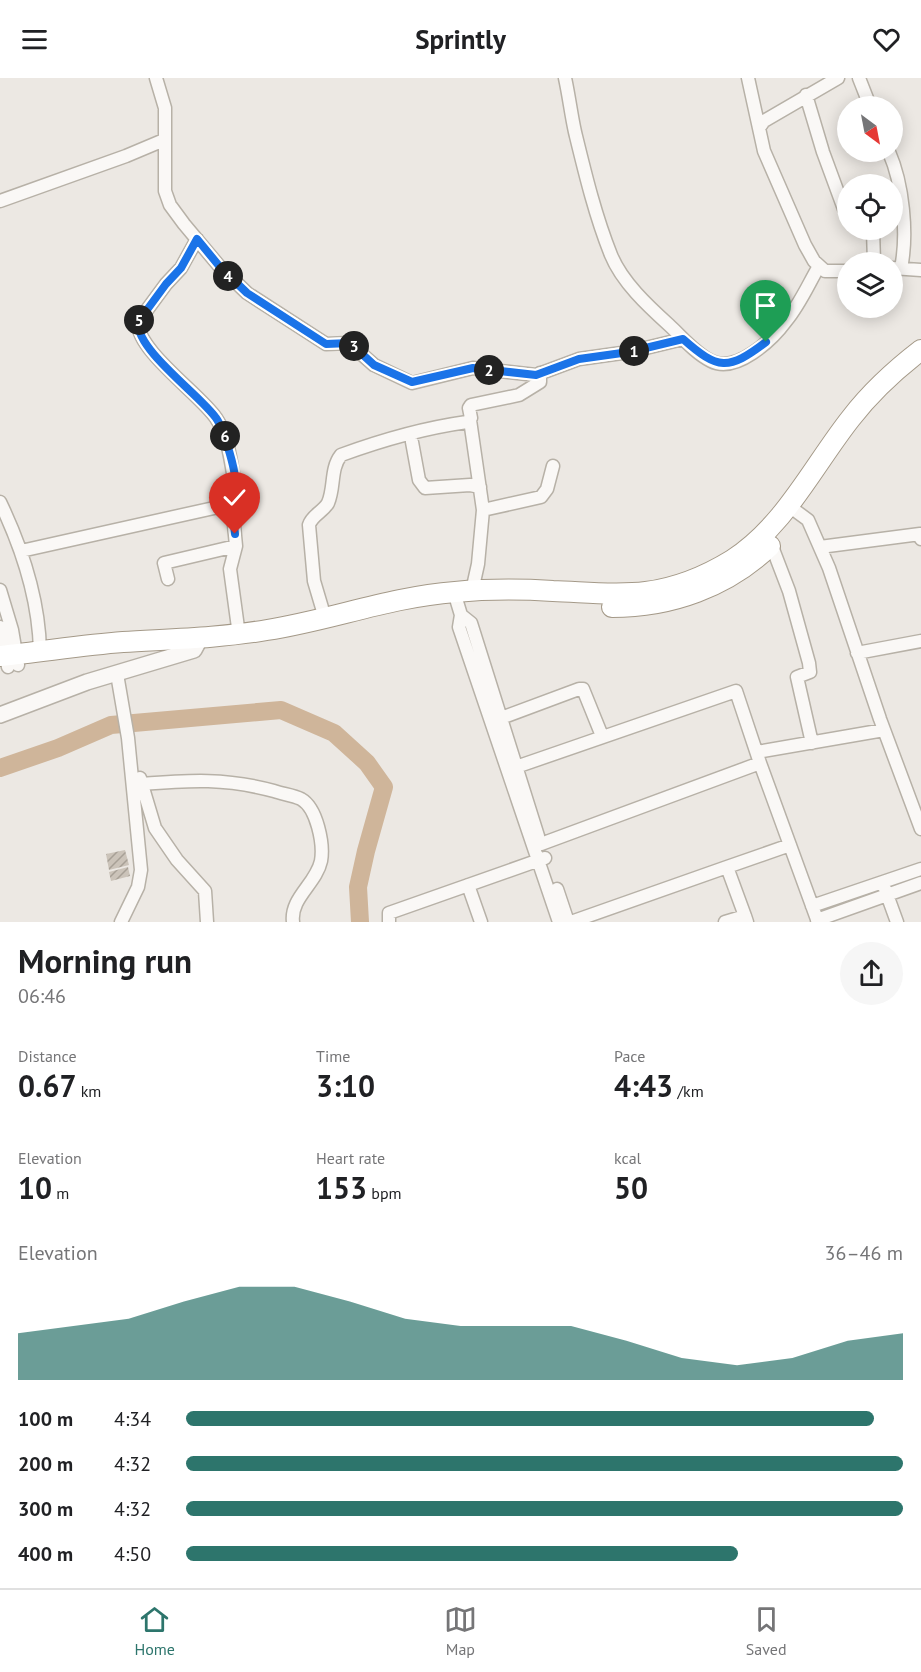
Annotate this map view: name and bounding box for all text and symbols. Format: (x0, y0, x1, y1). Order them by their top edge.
text: Sprintly (415, 22, 506, 56)
icon: menu (18, 23, 51, 56)
icon: heart (870, 23, 903, 56)
north arrow (837, 96, 903, 162)
map controls (837, 96, 903, 318)
button: locate (837, 174, 903, 240)
button: layers (837, 252, 903, 318)
pin: 4 (213, 261, 243, 291)
text: 4 (223, 266, 233, 286)
pin (740, 280, 791, 342)
icon: arrive (749, 289, 782, 322)
pin: 5 (124, 305, 154, 335)
text: 5 (134, 310, 144, 330)
pin: 3 (339, 331, 369, 361)
text: 3 (349, 336, 359, 356)
pin: 1 (619, 336, 649, 366)
text: 1 (629, 341, 639, 361)
pin: 2 (474, 355, 504, 385)
text: 2 (484, 360, 494, 380)
pin: 6 (210, 421, 240, 451)
text: 6 (220, 426, 230, 446)
pin (209, 472, 260, 534)
icon: check (218, 481, 251, 514)
text: Morning run (18, 939, 192, 982)
button: share (840, 942, 903, 1005)
text: 06:46 (18, 983, 66, 1009)
text: Distance (18, 1046, 77, 1066)
text: Time (316, 1046, 350, 1066)
text: Pace (614, 1046, 645, 1066)
text: 0.67 (18, 1066, 76, 1105)
text: 3:10 (316, 1066, 375, 1105)
text: 4:43 (614, 1066, 673, 1105)
text: km (76, 1081, 101, 1101)
text: /km (673, 1081, 704, 1101)
text: Elevation (18, 1148, 82, 1168)
text: Heart rate (316, 1148, 385, 1168)
text: kcal (614, 1148, 641, 1168)
text: 10 (18, 1168, 52, 1207)
text: 153 (316, 1168, 367, 1207)
text: 50 (614, 1168, 648, 1207)
text: m (52, 1183, 69, 1203)
text: bpm (367, 1183, 402, 1203)
text: Elevation (18, 1240, 98, 1266)
text: 36–46 m (825, 1240, 903, 1266)
text: 100 m (18, 1406, 73, 1432)
text: 4:34 (114, 1406, 151, 1432)
text: 200 m (18, 1451, 73, 1477)
text: 4:32 (114, 1451, 151, 1477)
text: 300 m (18, 1496, 73, 1522)
text: 4:32 (114, 1496, 151, 1522)
text: 400 m (18, 1541, 73, 1567)
text: 4:50 (114, 1541, 151, 1567)
tab: Home (134, 1603, 175, 1659)
tab: Map (444, 1603, 477, 1659)
tab: Saved (746, 1603, 787, 1659)

